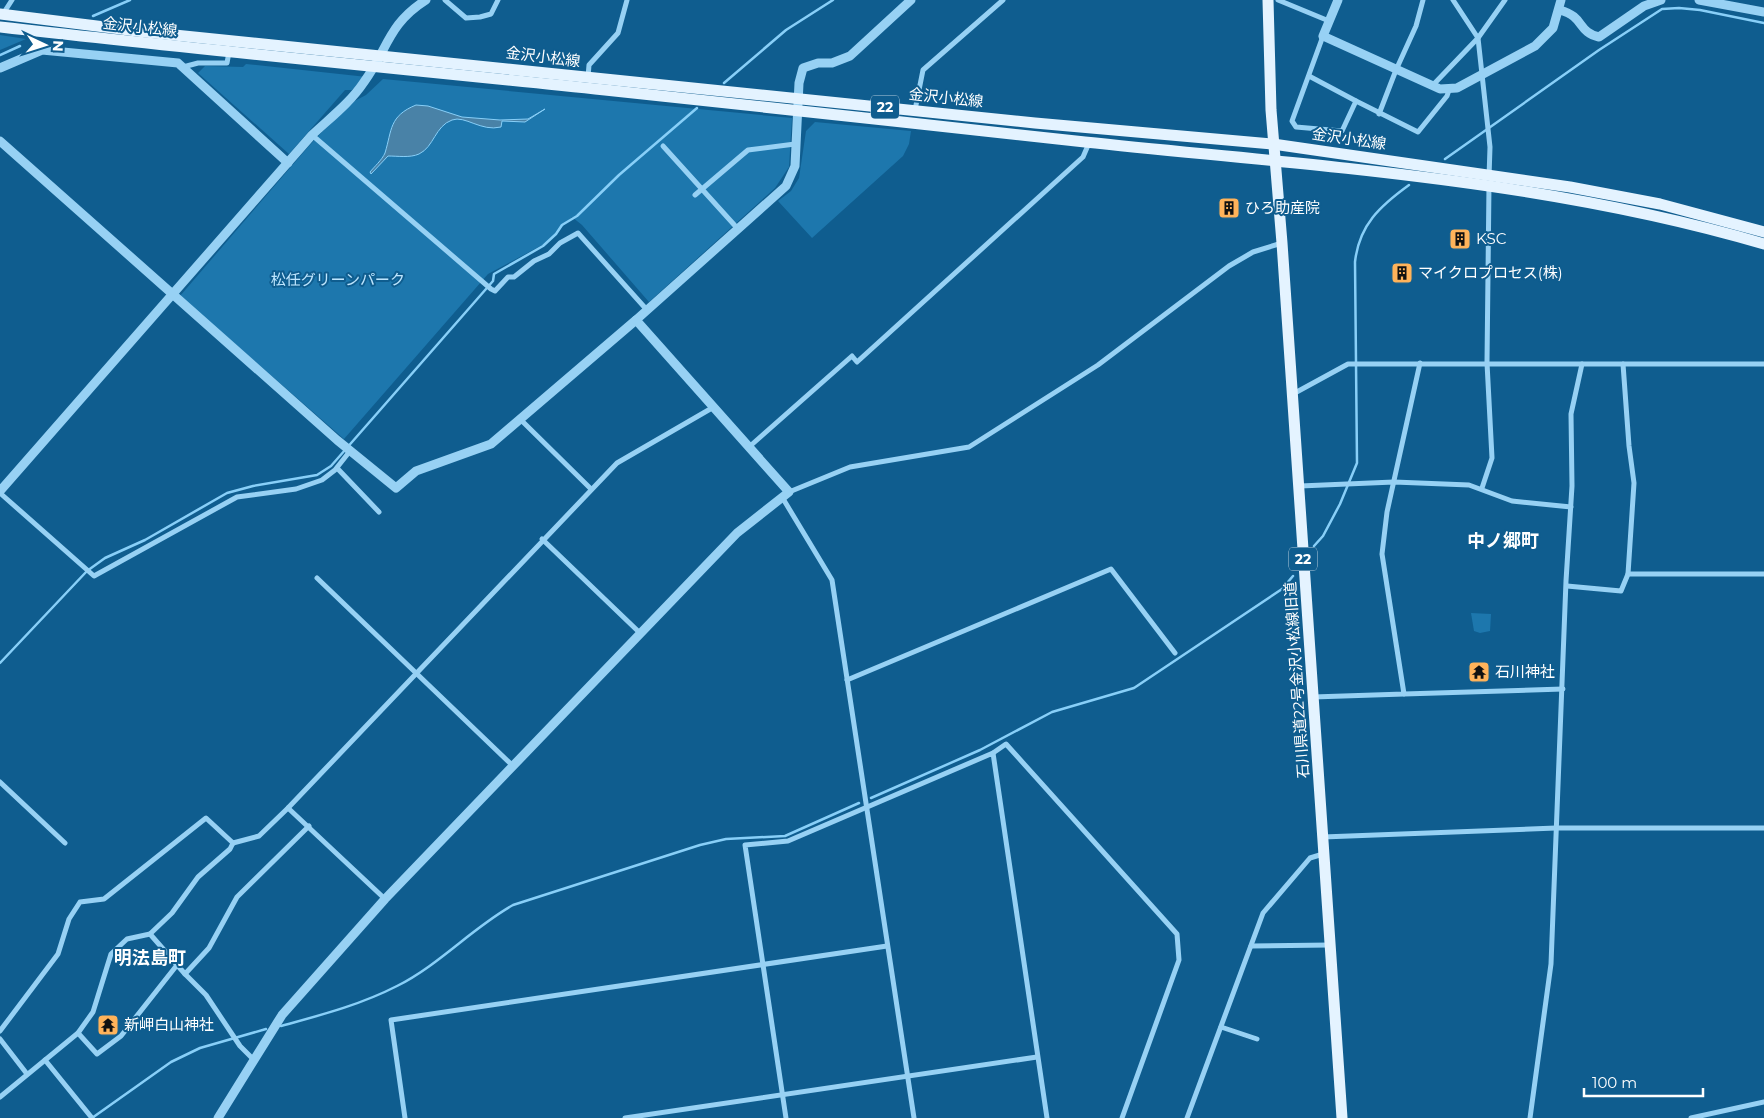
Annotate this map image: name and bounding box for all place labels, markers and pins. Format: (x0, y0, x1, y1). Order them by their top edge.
building icon: ひろ助産院 (1217, 196, 1241, 220)
place label: ひろ助産院 (1245, 198, 1320, 217)
building icon: KSC (1448, 227, 1472, 251)
place label: KSC (1476, 229, 1507, 248)
building icon: マイクロプロセス(株) (1390, 261, 1414, 285)
place label: マイクロプロセス(株) (1418, 263, 1563, 282)
temple icon: 石川神社 (1467, 660, 1491, 684)
place label: 石川神社 (1495, 662, 1555, 681)
temple icon: 新岬白山神社 (96, 1013, 120, 1037)
place label: 新岬白山神社 (124, 1015, 214, 1034)

